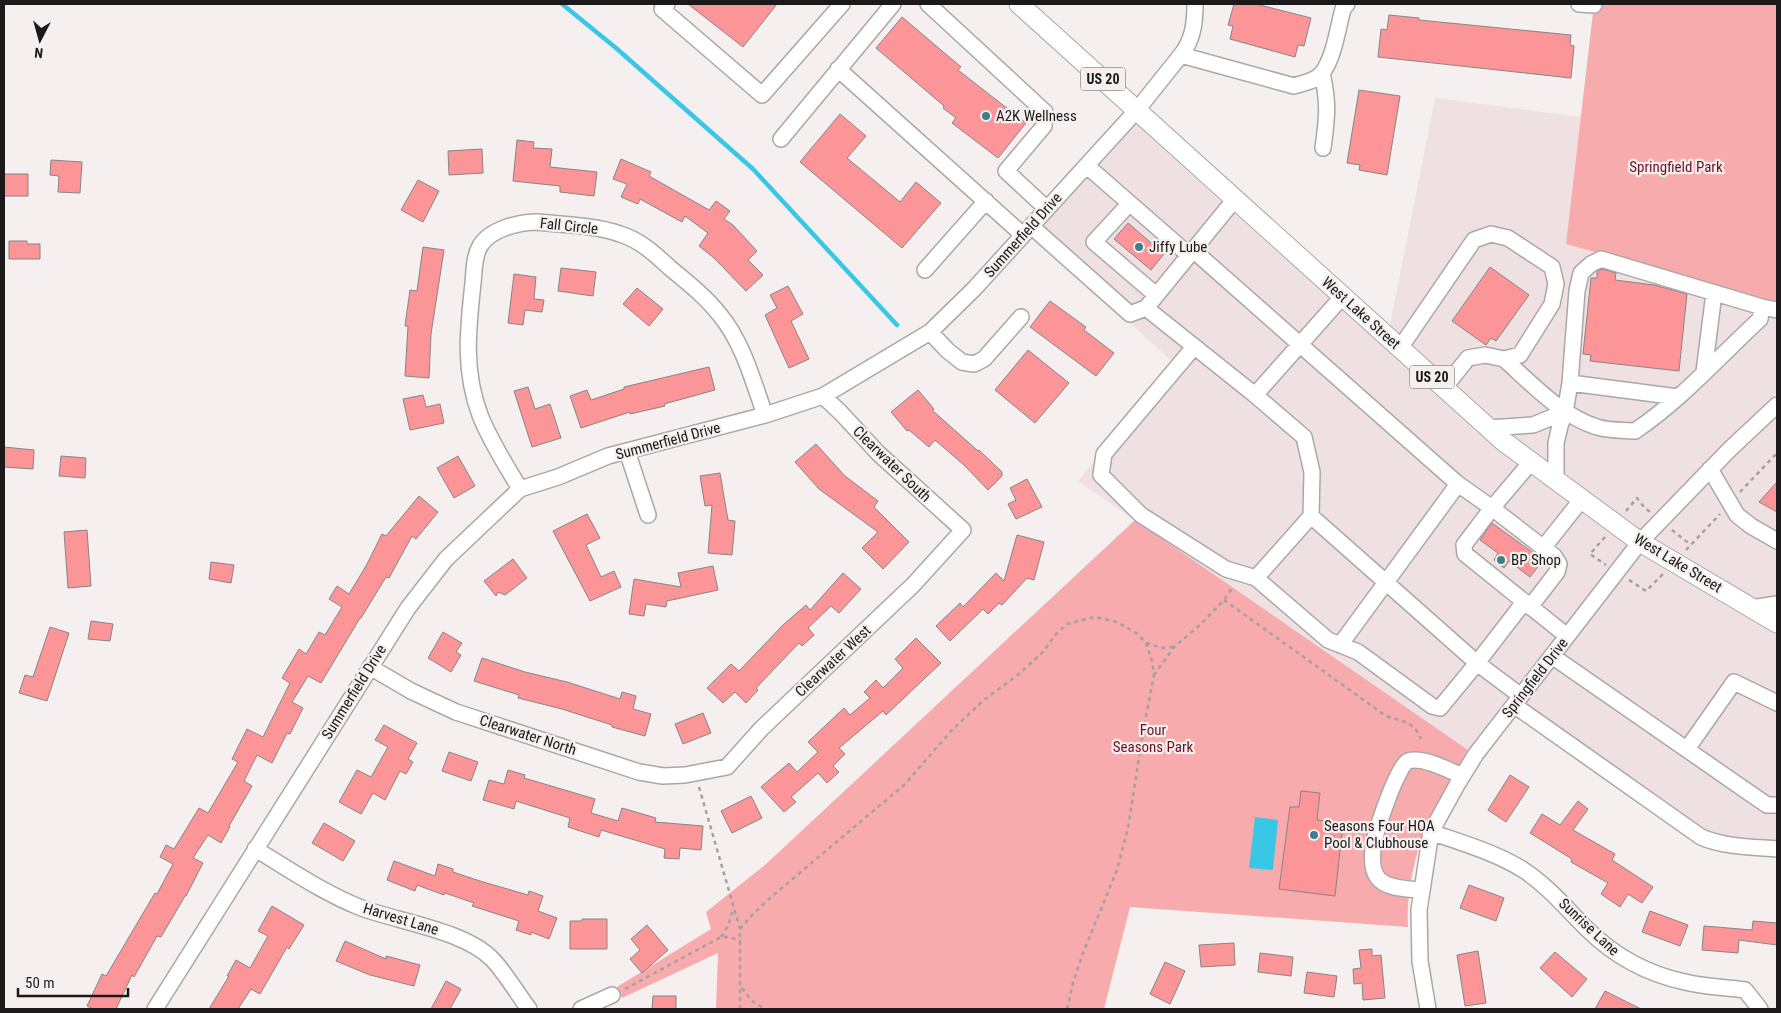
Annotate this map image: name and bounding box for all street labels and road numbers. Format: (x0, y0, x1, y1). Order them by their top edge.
road number: US 20 (1080, 68, 1126, 90)
street label: Summerfield Drive (980, 189, 1066, 281)
street label: Fall Circle (539, 214, 599, 238)
street label: West Lake Street (1318, 273, 1404, 353)
road number: US 20 (1410, 366, 1454, 388)
street label: Summerfield Drive (614, 418, 722, 464)
street label: Clearwater South (849, 422, 935, 506)
street label: West Lake Street (1631, 530, 1725, 596)
street label: Clearwater West (791, 621, 875, 701)
street label: Springfield Drive (1498, 634, 1572, 722)
street label: Summerfield Drive (318, 641, 390, 743)
street label: Clearwater North (477, 711, 579, 759)
street label: Sunrise Lane (1555, 894, 1623, 960)
street label: Harvest Lane (361, 899, 441, 939)

